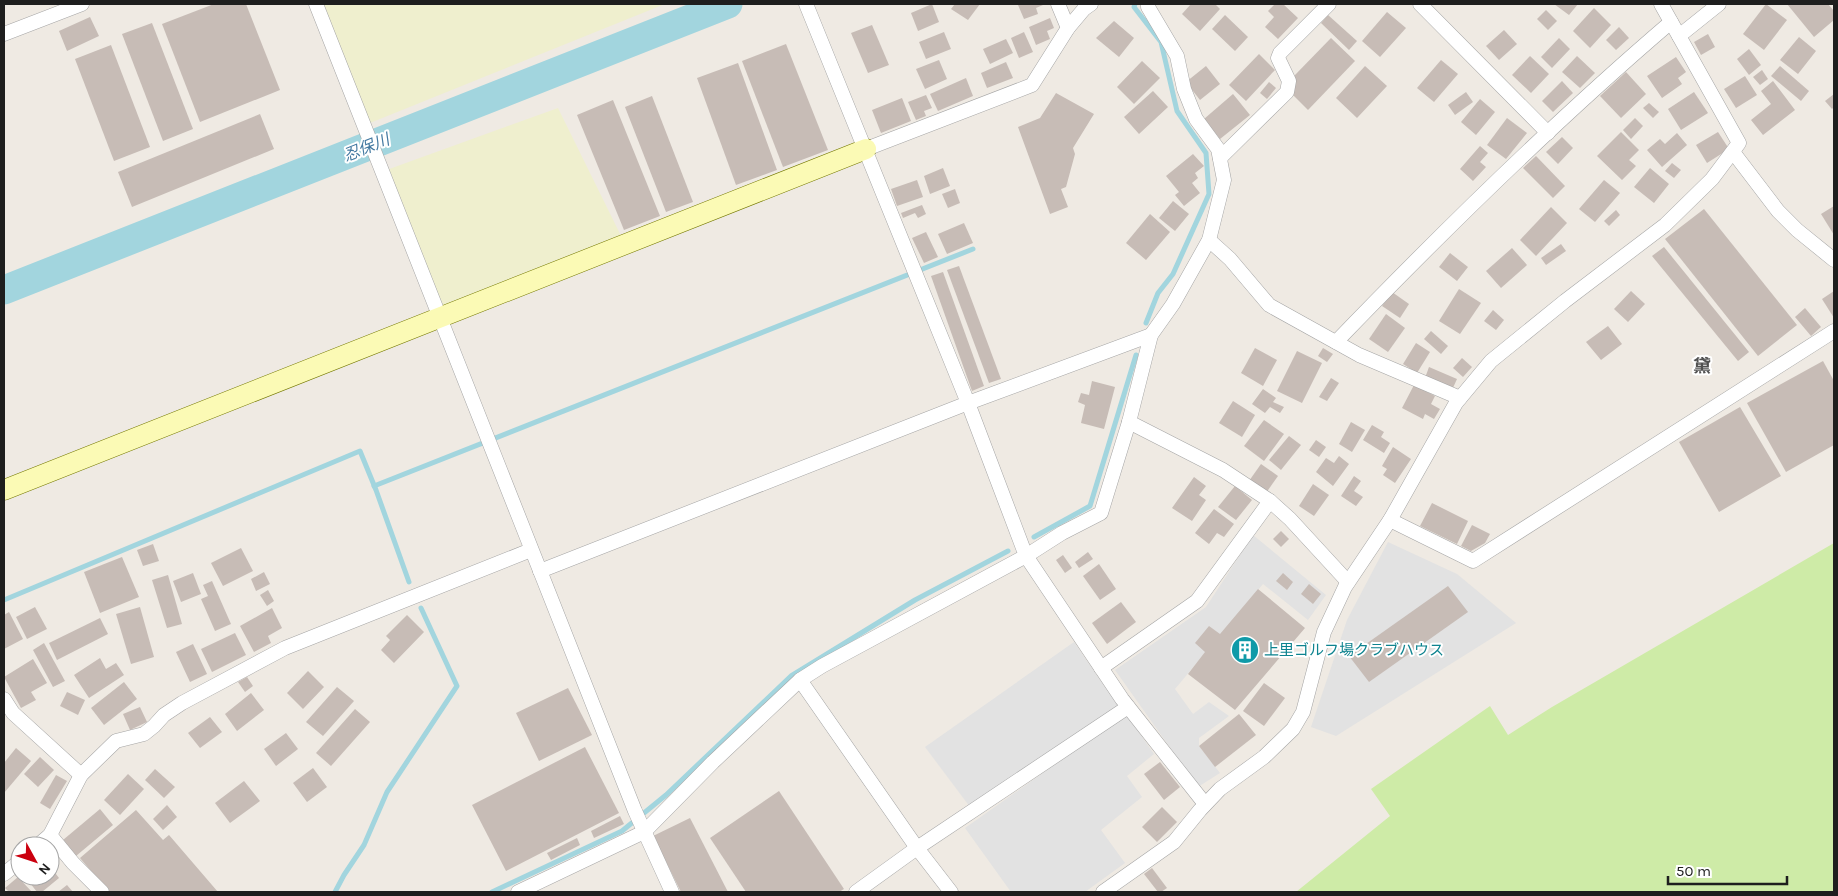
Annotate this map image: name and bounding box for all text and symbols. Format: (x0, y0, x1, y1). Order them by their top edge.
water label: 忍保川 (340, 129, 394, 165)
district label: 黛 (1693, 355, 1711, 377)
building icon: 上里ゴルフ場クラブハウス (1230, 635, 1260, 665)
place label: 上里ゴルフ場クラブハウス (1264, 641, 1444, 659)
north arrow (10, 836, 60, 886)
scale bar (1668, 854, 1787, 886)
text: N (35, 860, 54, 878)
text: 50 m (1676, 862, 1711, 880)

